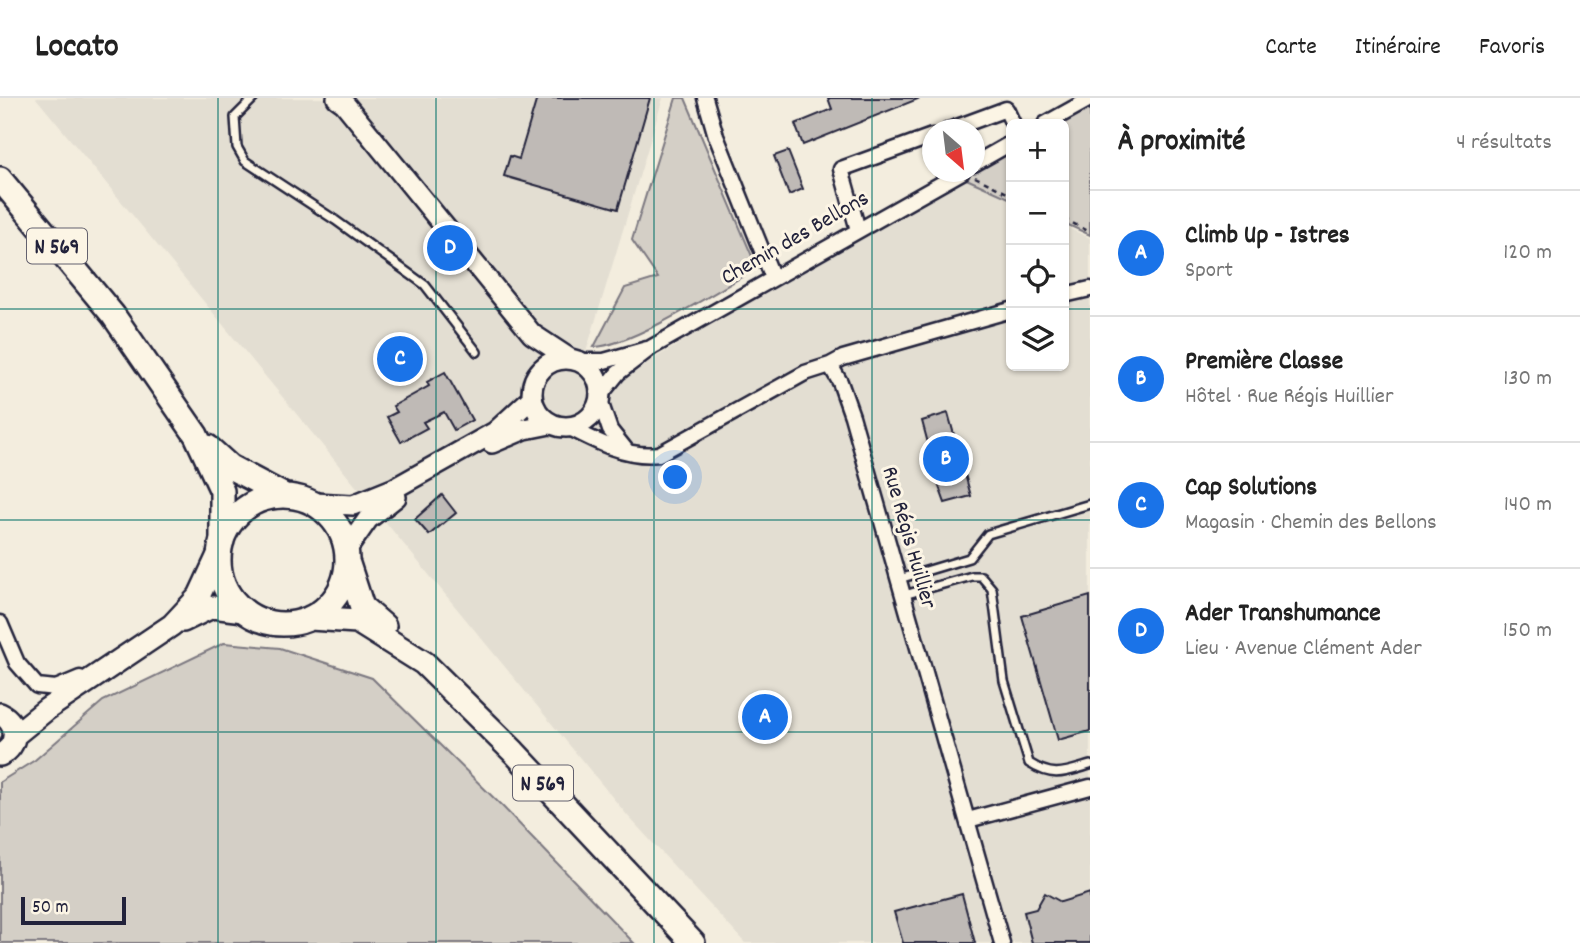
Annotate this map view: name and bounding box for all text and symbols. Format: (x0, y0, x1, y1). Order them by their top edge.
text: Locato (35, 25, 119, 72)
text: Carte (1265, 31, 1317, 65)
text: Itinéraire (1355, 31, 1441, 65)
text: Favoris (1479, 31, 1545, 65)
north arrow (922, 119, 985, 182)
map controls (1006, 119, 1069, 371)
button: + (1006, 119, 1069, 182)
text: À proximité (1118, 122, 1245, 165)
text: 4 résultats (1456, 127, 1552, 160)
button: − (1006, 182, 1069, 245)
street label: Chemin des Bellons (715, 183, 876, 295)
text: Climb Up - Istres (1185, 218, 1350, 255)
pin: D (427, 222, 473, 274)
road number: N 569 (27, 228, 87, 264)
text: A (1135, 237, 1147, 270)
text: 120 m (1503, 237, 1552, 270)
button: locate (1006, 245, 1069, 308)
text: Sport (1185, 255, 1233, 288)
button: layers (1006, 308, 1069, 371)
pin: C (377, 333, 423, 385)
text: Première Classe (1185, 344, 1343, 381)
text: B (1136, 363, 1146, 396)
text: 130 m (1503, 363, 1552, 396)
text: Hôtel · Rue Régis Huillier (1185, 381, 1393, 414)
pin: B (923, 433, 969, 485)
your location (658, 460, 692, 494)
street label: Rue Régis Huillier (872, 463, 944, 613)
text: Cap Solutions (1185, 470, 1317, 507)
text: C (1135, 489, 1147, 522)
text: 140 m (1504, 489, 1552, 522)
text: Magasin · Chemin des Bellons (1185, 507, 1437, 540)
text: Ader Transhumance (1185, 596, 1381, 633)
text: D (1135, 615, 1147, 648)
text: 150 m (1503, 615, 1552, 648)
text: Lieu · Avenue Clément Ader (1185, 633, 1422, 666)
pin: A (742, 691, 788, 743)
road number: N 569 (513, 766, 573, 800)
scale bar (21, 894, 126, 926)
text: 50 m (32, 895, 69, 922)

